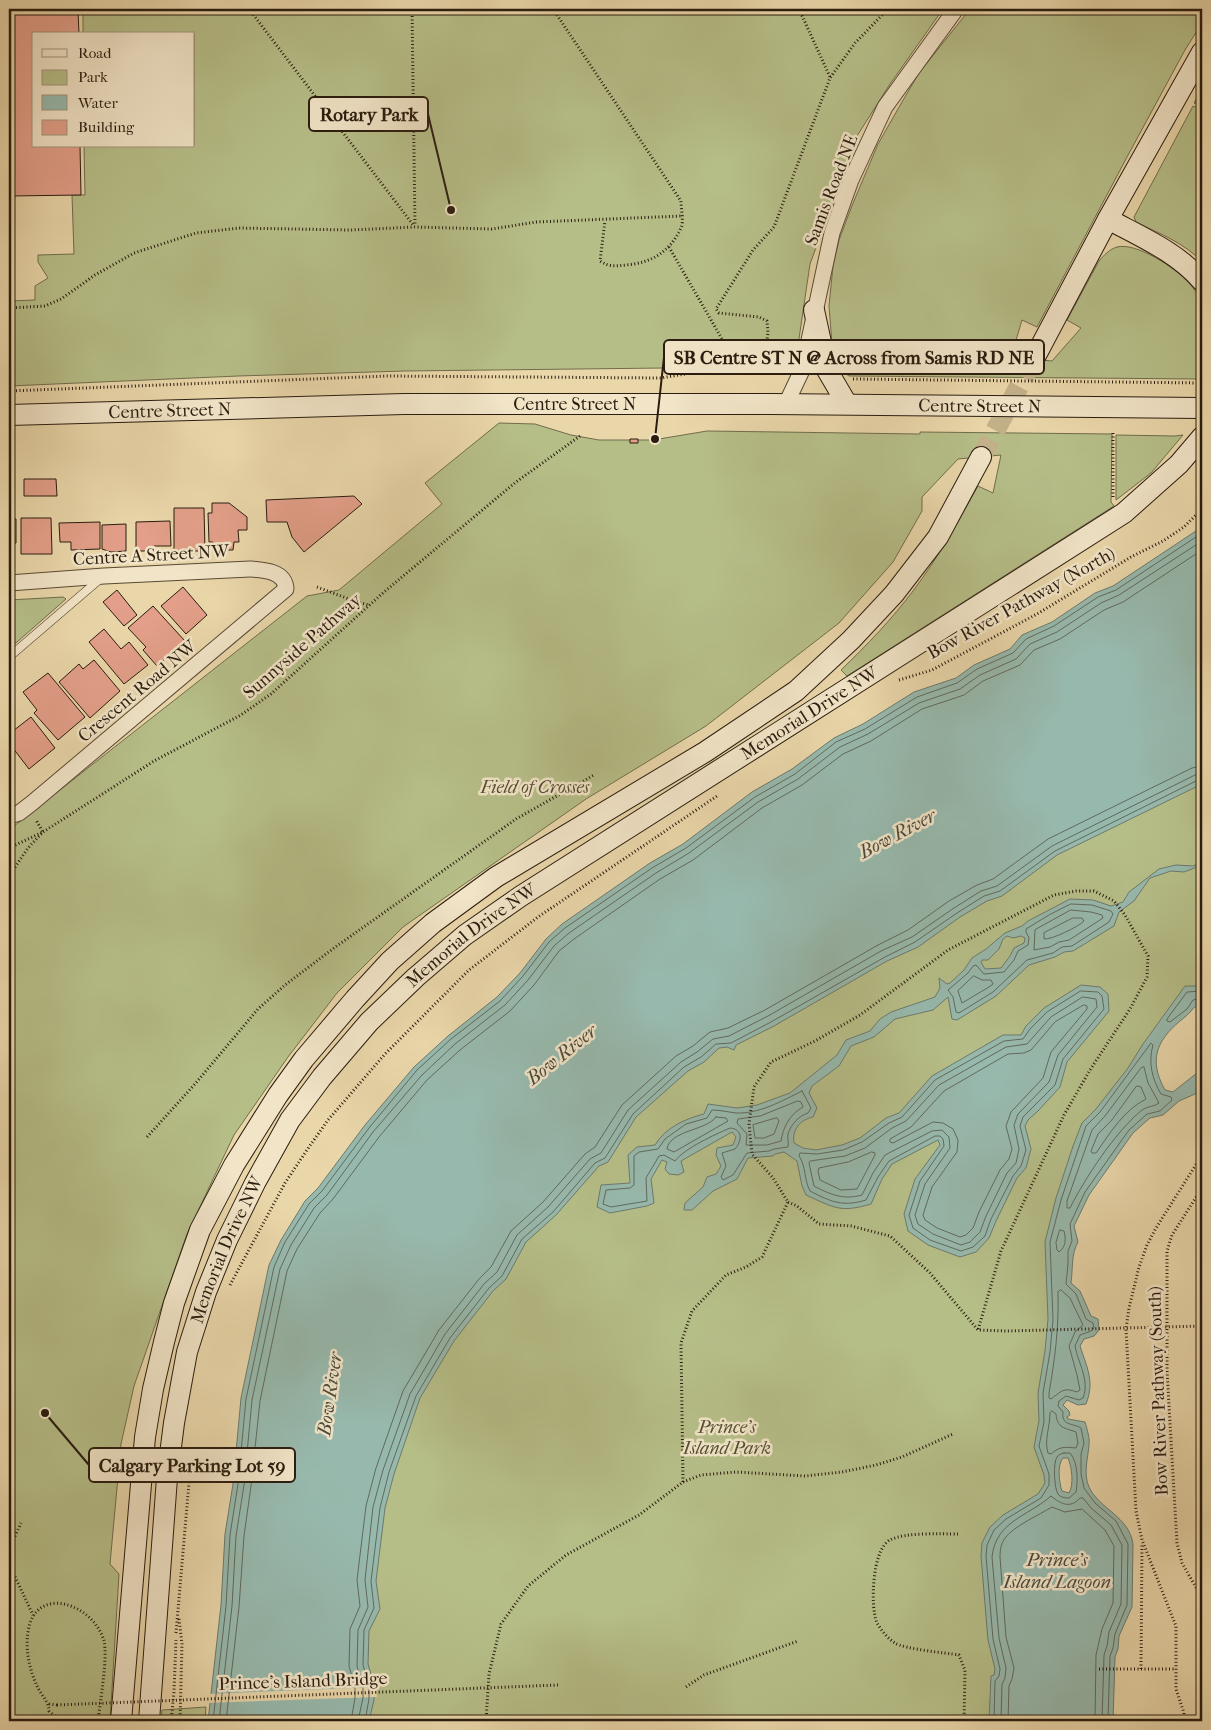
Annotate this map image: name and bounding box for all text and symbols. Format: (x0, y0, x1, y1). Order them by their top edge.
legend (32, 32, 195, 148)
text: Road (78, 44, 112, 62)
text: Park (78, 68, 108, 86)
text: Water (77, 94, 118, 112)
callout: Rotary Park (309, 97, 428, 131)
text: Rotary Park (320, 104, 420, 126)
text: Building (78, 118, 135, 136)
street label: Samis Road NE (801, 132, 862, 249)
callout: SB Centre ST N @ Across from Samis RD NE (664, 340, 1044, 374)
text: SB Centre ST N @ Across from Samis RD NE (674, 347, 1035, 369)
street label: Centre Street N (513, 394, 637, 415)
street label: Centre Street N (918, 395, 1042, 418)
street label: Centre Street N (108, 399, 232, 423)
street label: Centre A Street NW (72, 541, 231, 570)
street label: Bow River Pathway (North) (924, 543, 1119, 664)
street label: Sunnyside Pathway (239, 588, 367, 703)
street label: Crescent Road NW (74, 635, 202, 747)
street label: Memorial Drive NW (737, 661, 883, 765)
park label: Field of Crosses (480, 777, 590, 798)
water label: Bow River (854, 804, 941, 864)
street label: Memorial Drive NW (402, 879, 541, 992)
water label: Bow River (521, 1019, 602, 1090)
street label: Memorial Drive NW (187, 1172, 268, 1326)
street label: Bow River Pathway (South) (1144, 1286, 1173, 1496)
water label: Bow River (313, 1350, 347, 1438)
park label: Prince's Island Park (682, 1417, 771, 1459)
callout: Calgary Parking Lot 59 (89, 1448, 295, 1482)
text: Calgary Parking Lot 59 (99, 1455, 285, 1477)
water label: Prince's Island Lagoon (1002, 1549, 1111, 1593)
street label: Prince's Island Bridge (218, 1668, 388, 1695)

